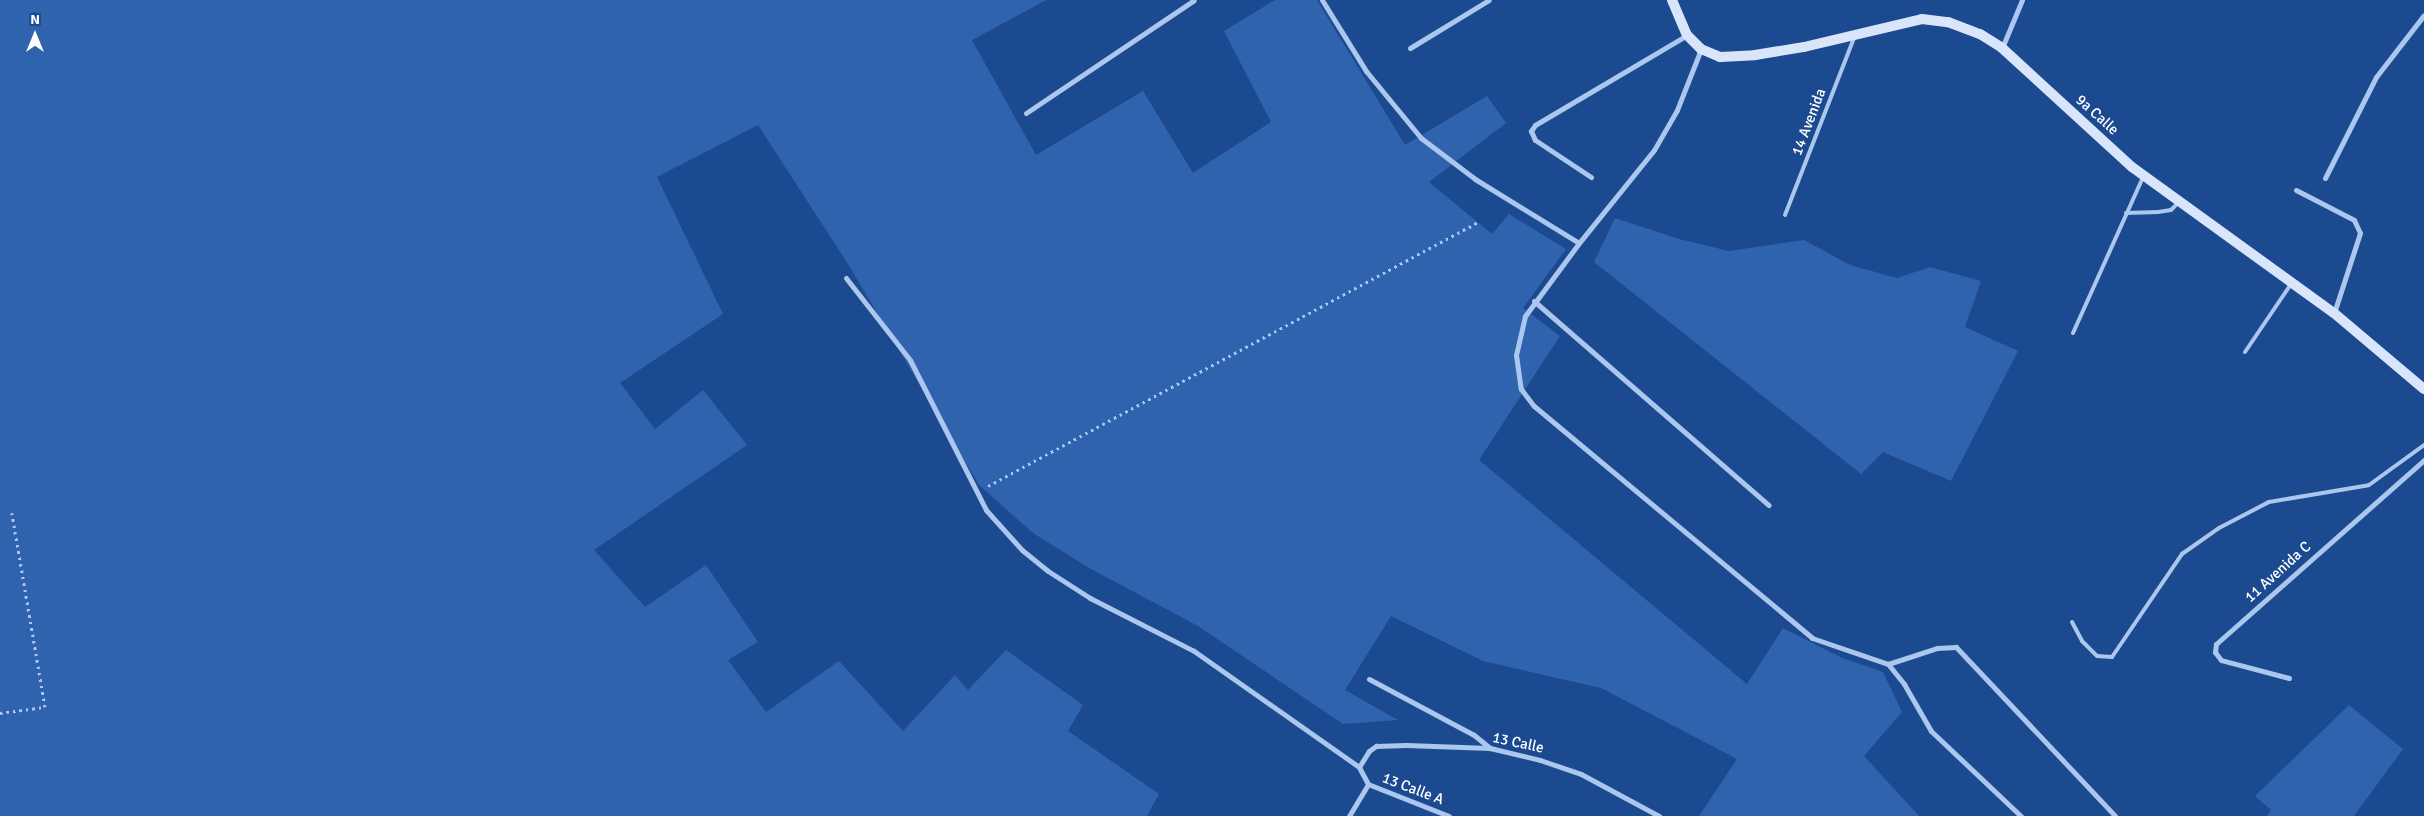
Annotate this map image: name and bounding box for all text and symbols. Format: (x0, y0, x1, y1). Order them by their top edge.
north arrow (10, 10, 60, 60)
text: N (30, 11, 40, 28)
street label: 14 Avenida (1788, 86, 1830, 158)
street label: 9a Calle (2072, 91, 2122, 139)
street label: 11 Avenida C (2241, 538, 2315, 606)
street label: 13 Calle (1491, 729, 1545, 757)
street label: 13 Calle A (1380, 769, 1446, 809)

